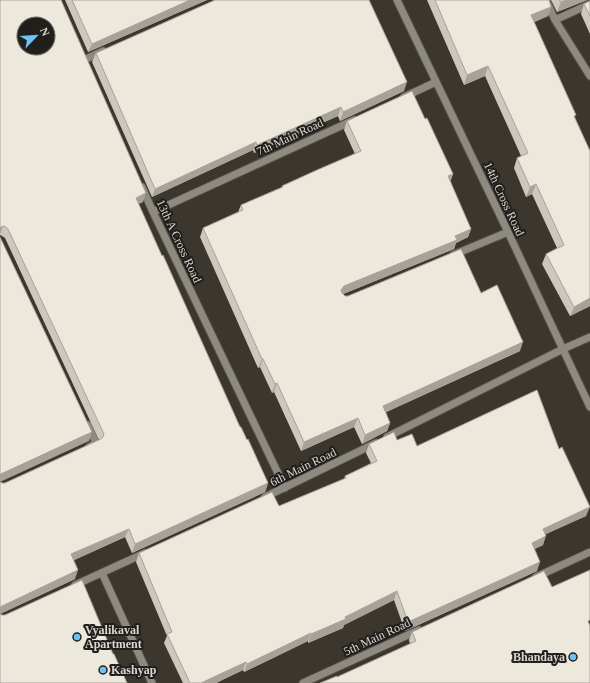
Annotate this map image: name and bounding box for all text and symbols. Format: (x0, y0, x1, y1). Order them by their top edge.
north arrow (16, 16, 56, 56)
text: N (38, 26, 52, 38)
street label: 7th Main Road (254, 115, 326, 159)
street label: 14th Cross Road (481, 160, 527, 238)
street label: 13th A Cross Road (154, 197, 204, 285)
street label: 6th Main Road (268, 445, 338, 489)
street label: 5th Main Road (341, 615, 413, 659)
place label: Vyalikaval Apartment (85, 623, 142, 651)
marker: Vyalikaval Apartment (72, 632, 82, 642)
place label: Bhandaya (513, 650, 565, 664)
marker: Bhandaya (568, 652, 578, 662)
place label: Kashyap (111, 663, 157, 677)
marker: Kashyap (98, 665, 108, 675)

